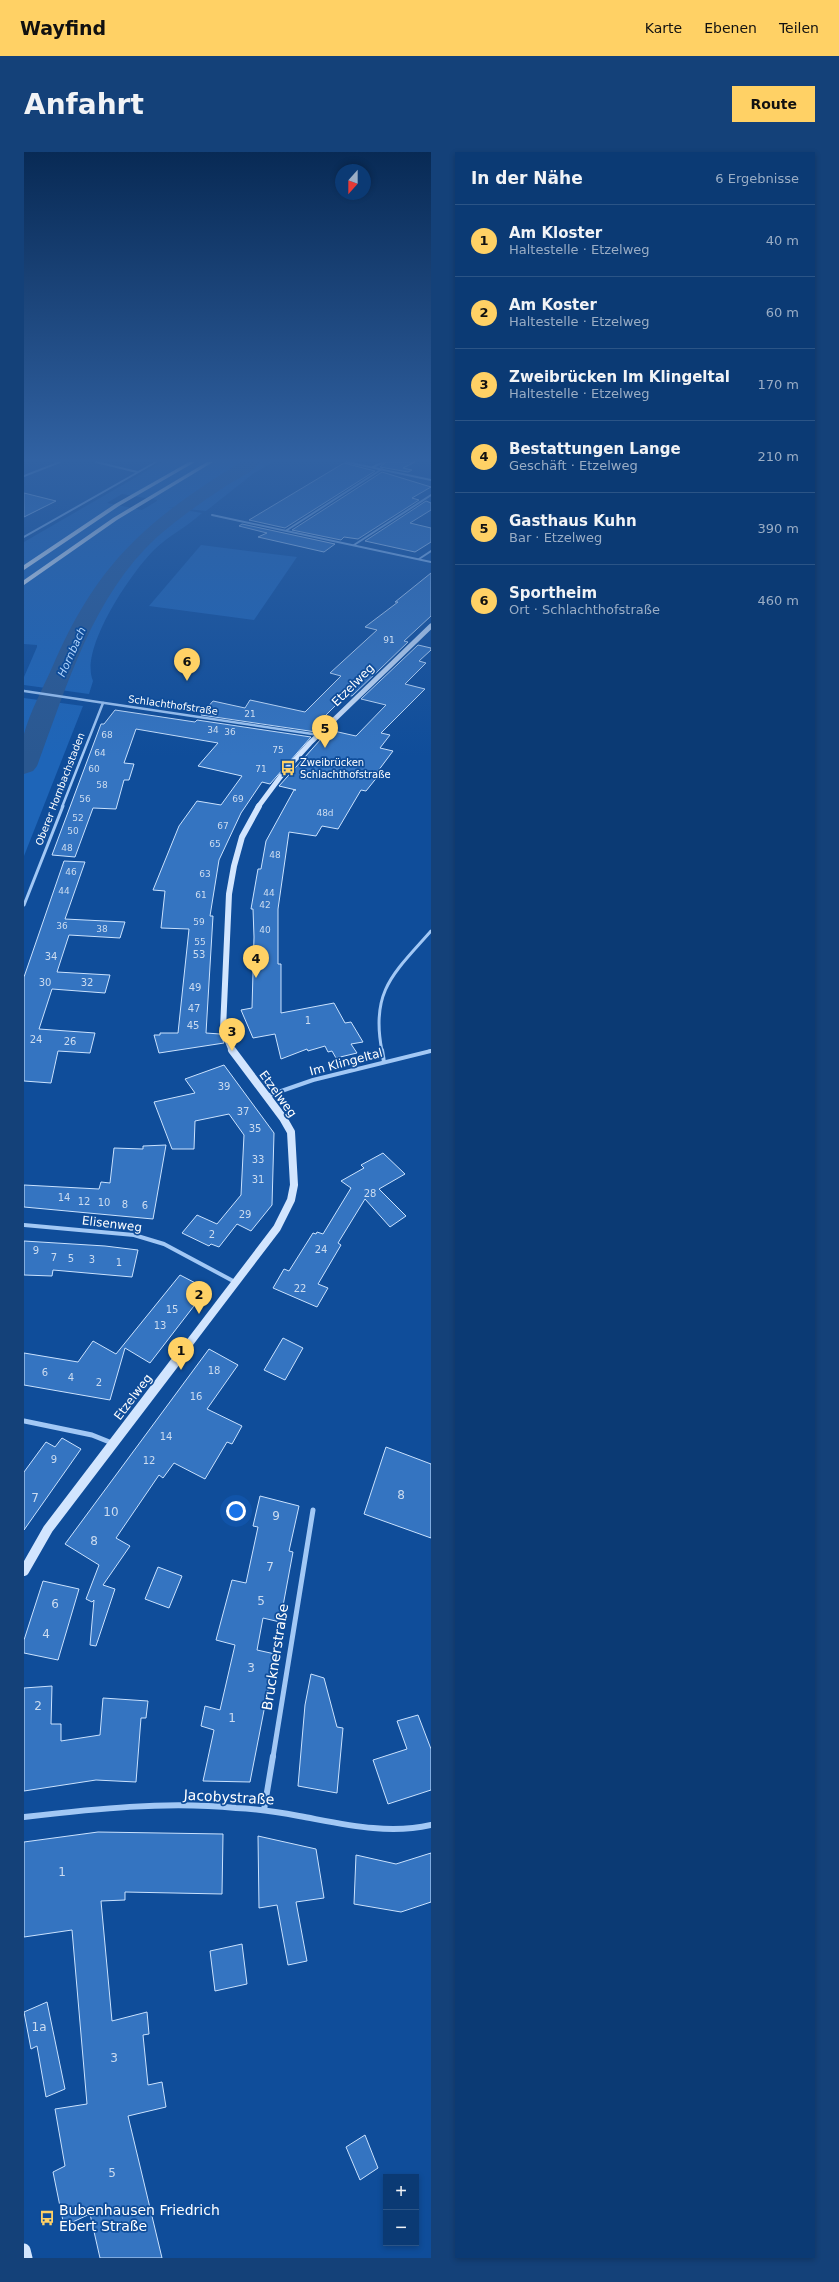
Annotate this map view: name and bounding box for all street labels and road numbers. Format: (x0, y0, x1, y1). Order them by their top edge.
street label: Etzelweg (329, 661, 377, 709)
street label: Schlachthofstraße (127, 693, 219, 717)
street label: Oberer Hornbachstaden (33, 731, 87, 847)
street label: Im Klingeltal (308, 1046, 384, 1078)
street label: Etzelweg (256, 1068, 300, 1120)
street label: Elisenweg (81, 1213, 143, 1235)
street label: Etzelweg (111, 1371, 155, 1423)
street label: Brucknerstraße (259, 1602, 291, 1712)
street label: Jacobystraße (182, 1787, 275, 1807)

